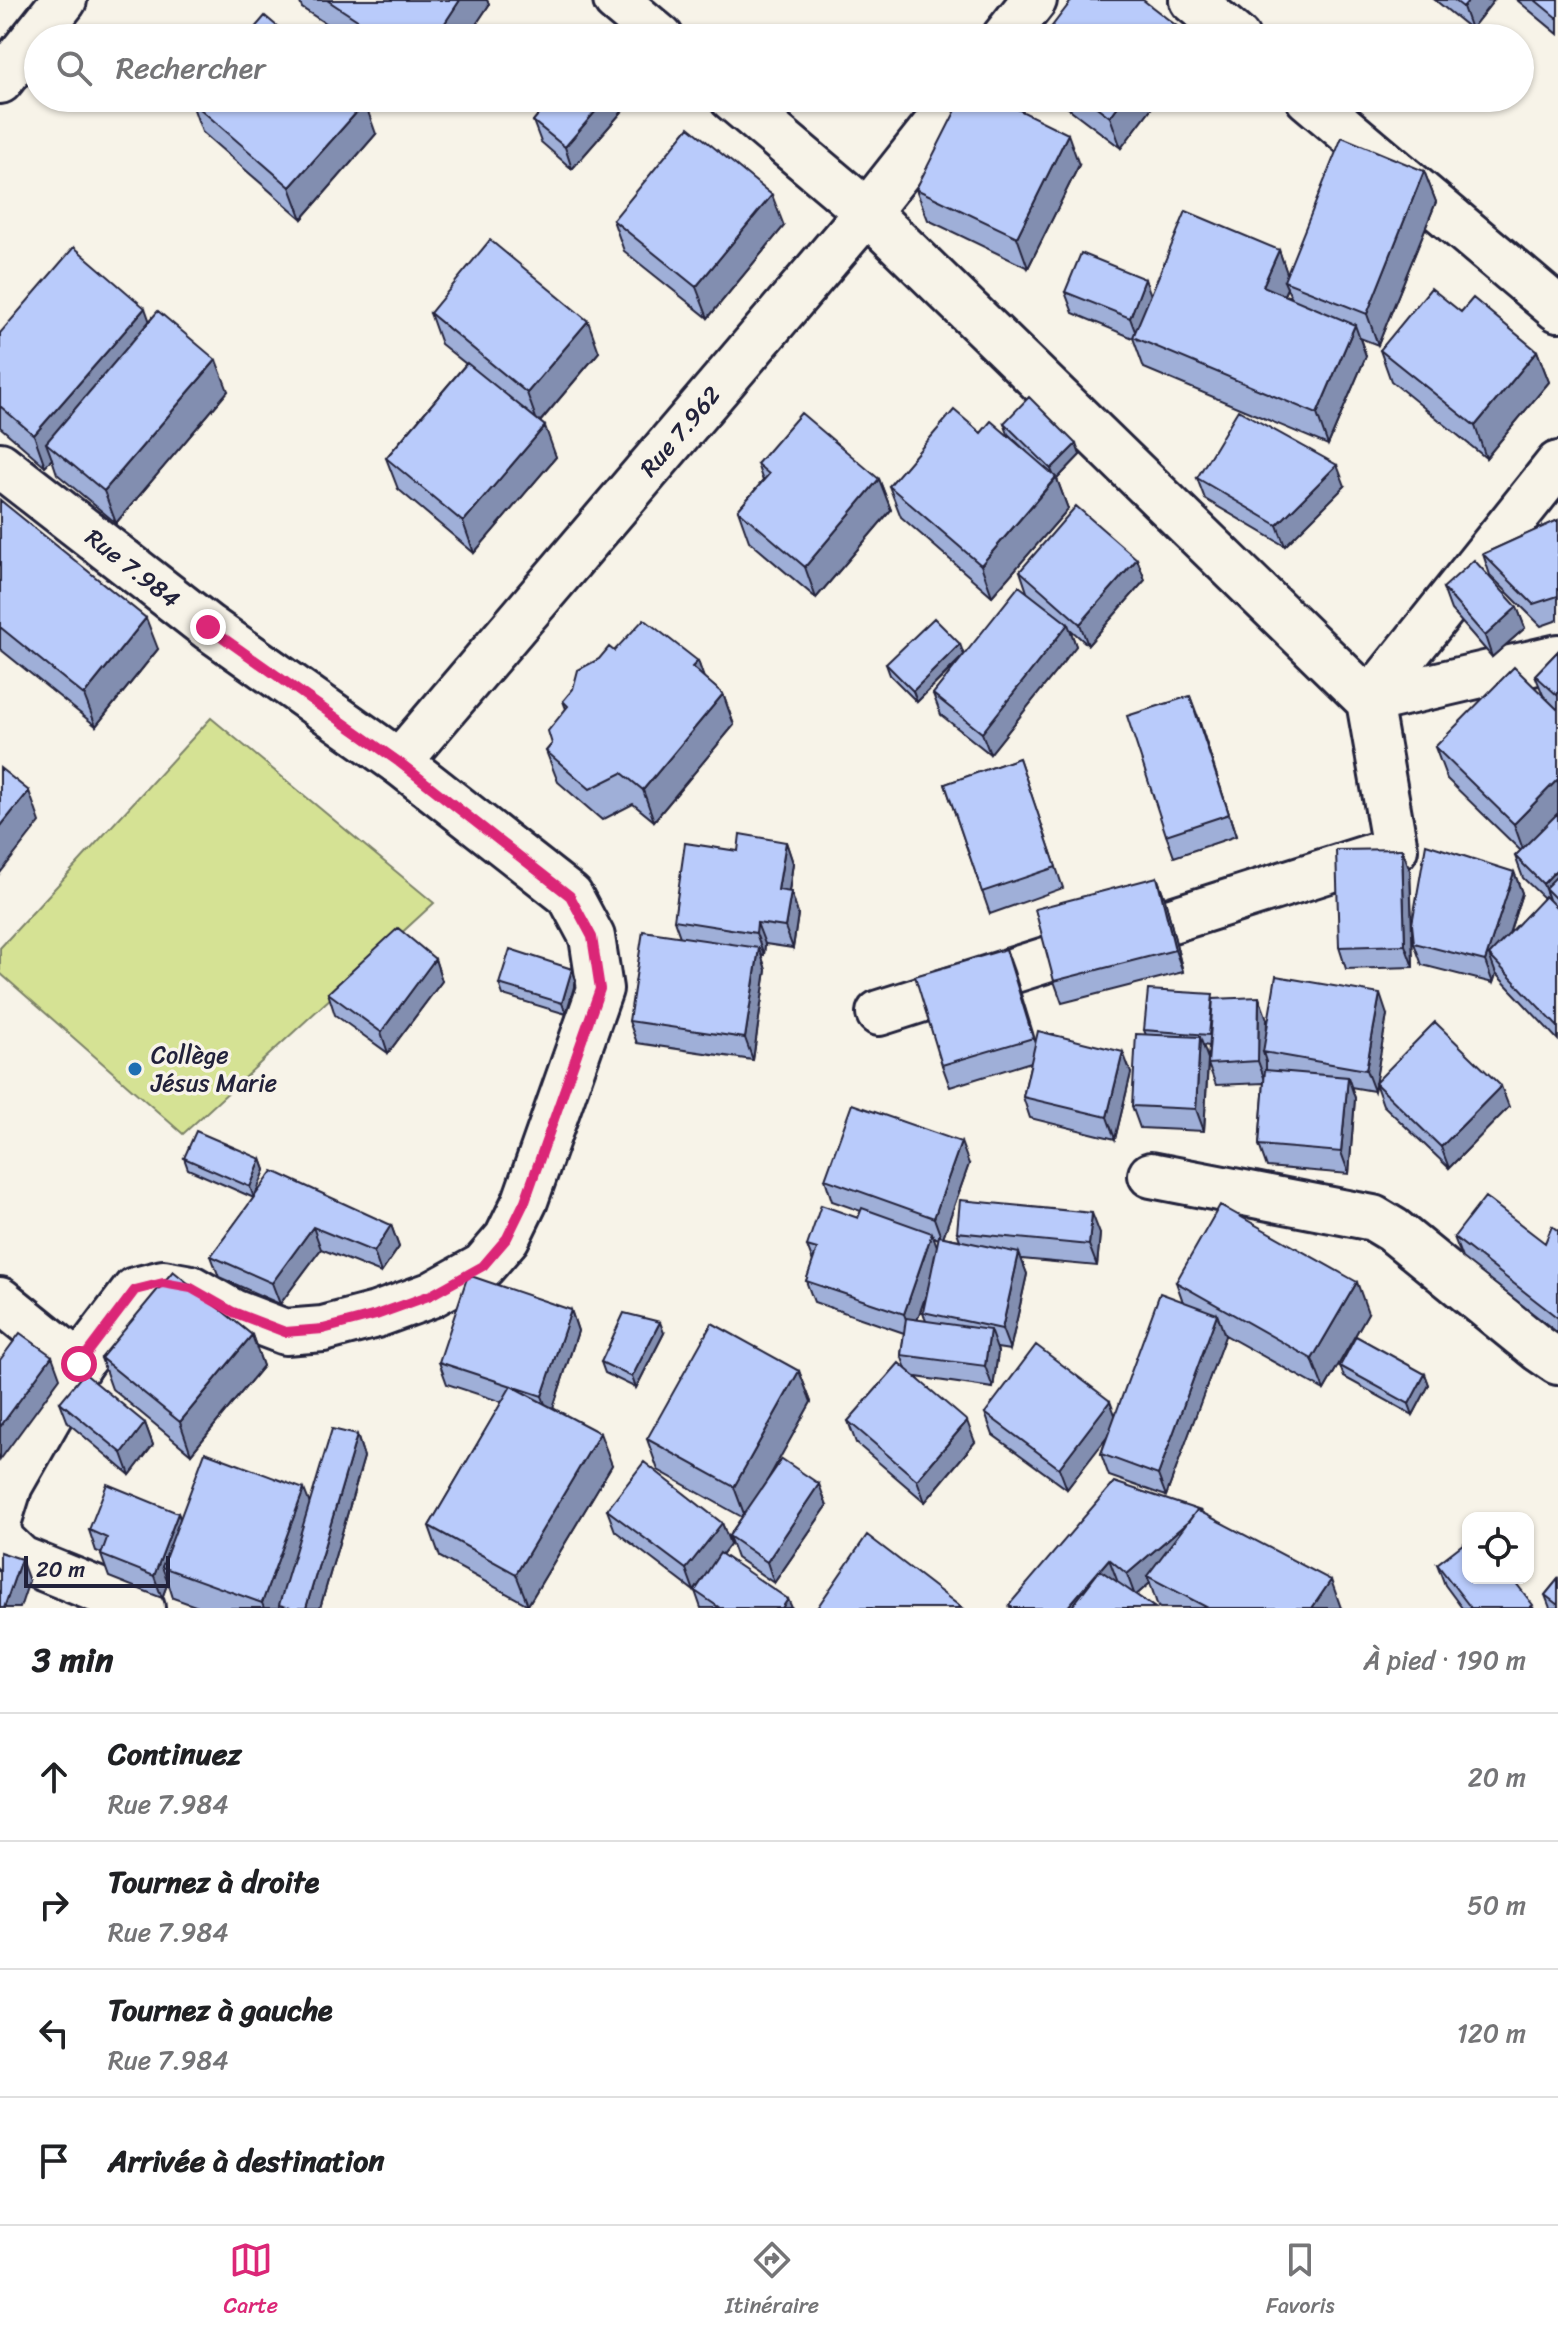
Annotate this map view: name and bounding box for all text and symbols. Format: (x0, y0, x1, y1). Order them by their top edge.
search box (24, 24, 1534, 112)
text: Rechercher (116, 41, 266, 95)
icon: search (52, 46, 96, 90)
street label: Rue 7.962 (629, 376, 732, 487)
street label: Rue 7.984 (76, 517, 189, 619)
route end (190, 609, 226, 645)
place label: Collège Jésus Marie (150, 1034, 277, 1104)
marker: Collège Jésus Marie (126, 1060, 144, 1078)
route start (61, 1346, 97, 1382)
map controls (1462, 1512, 1534, 1584)
button: locate (1462, 1512, 1534, 1584)
text: 20 m (36, 1550, 85, 1589)
scale bar (24, 1552, 170, 1588)
text: 3 min (32, 1630, 113, 1690)
text: À pied · 190 m (1363, 1637, 1526, 1683)
text: Continuez (108, 1727, 242, 1781)
text: 20 m (1468, 1754, 1526, 1800)
icon: ahead (32, 1755, 76, 1799)
text: Rue 7.984 (108, 1781, 228, 1827)
text: Tournez à droite (108, 1855, 319, 1909)
text: 50 m (1467, 1882, 1526, 1928)
icon: right (32, 1883, 76, 1927)
text: Rue 7.984 (108, 1909, 228, 1955)
text: Tournez à gauche (108, 1983, 333, 2037)
text: 120 m (1457, 2010, 1526, 2056)
icon: left (32, 2011, 76, 2055)
text: Rue 7.984 (108, 2037, 228, 2083)
text: Arrivée à destination (108, 2134, 385, 2188)
icon: arrive (32, 2139, 76, 2183)
tab: Carte (223, 2238, 278, 2325)
tab: Itinéraire (725, 2238, 819, 2325)
tab: Favoris (1266, 2238, 1335, 2325)

